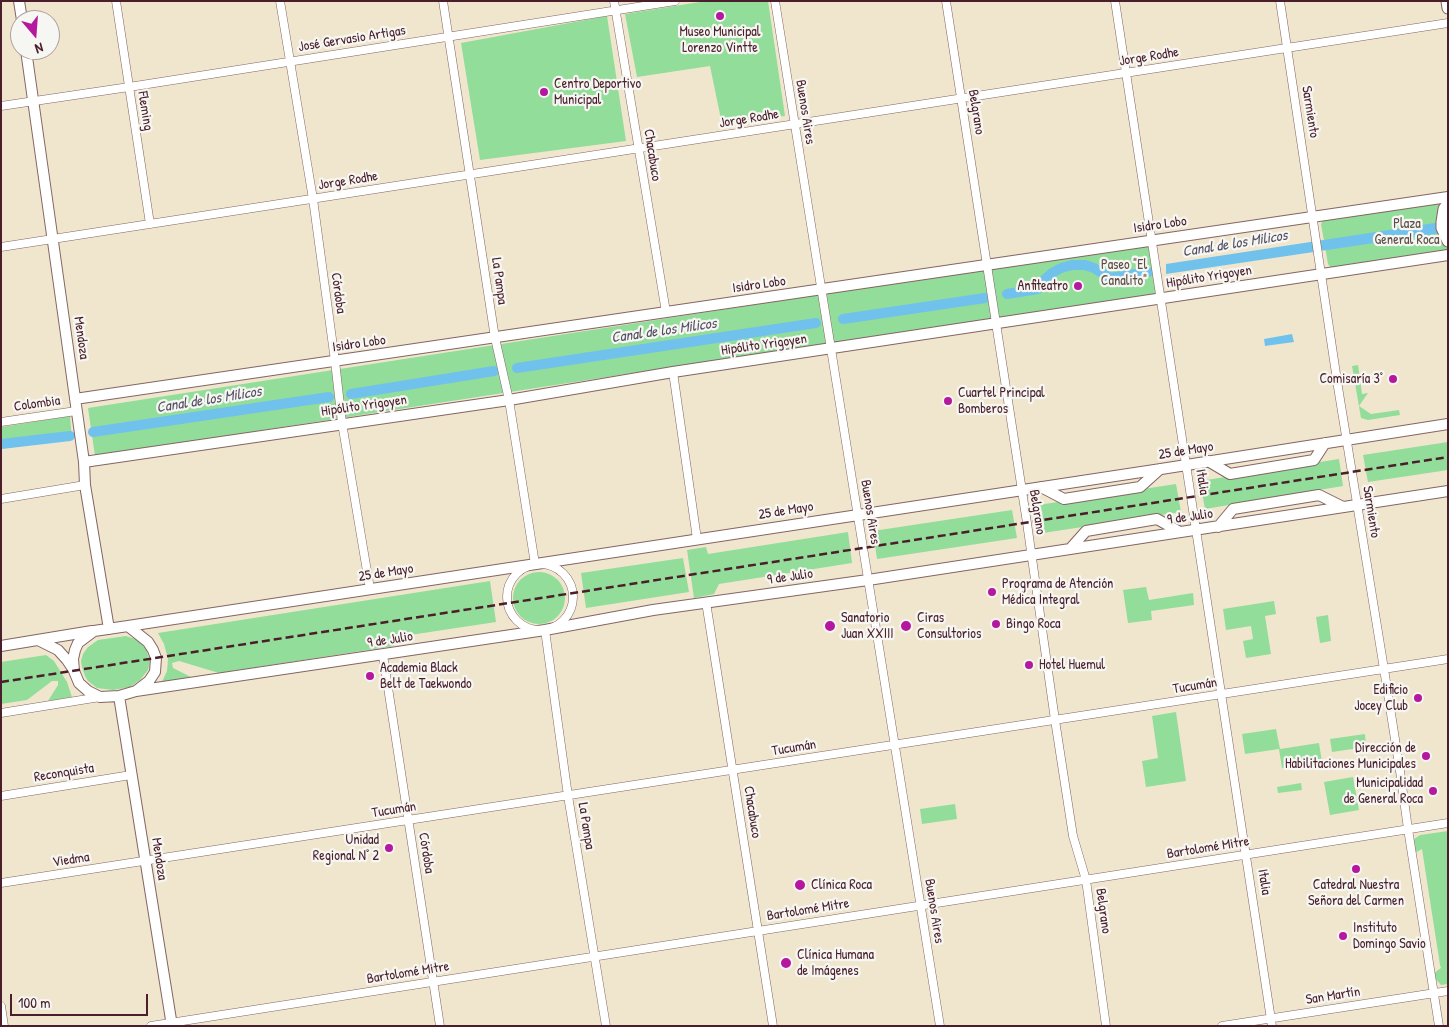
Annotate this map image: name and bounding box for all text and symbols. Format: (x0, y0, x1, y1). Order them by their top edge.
north arrow (10, 10, 60, 60)
marker: Museo Municipal Lorenzo Vintte (714, 10, 726, 22)
street label: José Gervasio Artigas (297, 22, 407, 56)
place label: Museo Municipal Lorenzo Vintte (680, 24, 760, 56)
text: N (33, 39, 46, 59)
street label: Jorge Rodhe (1118, 44, 1180, 70)
place label: Centro Deportivo Municipal (554, 76, 641, 108)
street label: Buenos Aires (792, 79, 818, 145)
street label: Sarmiento (1298, 85, 1322, 139)
marker: Centro Deportivo Municipal (538, 86, 550, 98)
street label: Belgrano (964, 88, 988, 136)
street label: Fleming (134, 90, 156, 132)
street label: Jorge Rodhe (718, 106, 780, 132)
street label: Chacabuco (640, 128, 664, 182)
street label: Jorge Rodhe (317, 168, 379, 194)
street label: Isidro Lobo (1132, 213, 1188, 237)
park label: Plaza General Roca (1375, 216, 1439, 248)
water label: Canal de los Milicos (1181, 227, 1289, 261)
street label: La Pampa (487, 256, 511, 306)
park label: Paseo "El Canalito" (1101, 257, 1147, 290)
street label: Hipólito Yrigoyen (1165, 262, 1253, 292)
street label: Córdoba (327, 271, 349, 315)
street label: Isidro Lobo (731, 273, 787, 297)
place label: Anfiteatro (1018, 278, 1068, 294)
marker: Anfiteatro (1072, 280, 1084, 292)
water label: Canal de los Milicos (610, 315, 718, 347)
street label: Mendoza (70, 316, 92, 360)
street label: Hipólito Yrigoyen (720, 331, 808, 359)
street label: Isidro Lobo (331, 332, 387, 356)
place label: Comisaría 3° (1319, 371, 1383, 387)
marker: Comisaría 3° (1387, 373, 1399, 385)
water label: Canal de los Milicos (155, 383, 263, 417)
place label: Cuartel Principal Bomberos (958, 385, 1045, 418)
street label: Colombia (13, 392, 61, 416)
street label: Hipólito Yrigoyen (320, 392, 408, 420)
marker: Cuartel Principal Bomberos (942, 395, 954, 407)
street label: 25 de Mayo (1157, 438, 1215, 464)
street label: Italia (1192, 468, 1212, 496)
street label: Buenos Aires (857, 479, 883, 545)
street label: Sarmiento (1359, 485, 1383, 539)
street label: Belgrano (1025, 488, 1049, 536)
street label: 25 de Mayo (757, 498, 815, 524)
street label: 9 de Julio (1166, 505, 1214, 529)
street label: 25 de Mayo (357, 560, 415, 586)
street label: 9 de Julio (766, 565, 814, 589)
place label: Programa de Atención Médica Integral (1002, 576, 1113, 608)
marker: Programa de Atención Médica Integral (986, 586, 998, 598)
place label: Sanatorio Juan XXIII (841, 610, 894, 642)
place label: Ciras Consultorios (917, 610, 981, 642)
place label: Bingo Roca (1006, 616, 1061, 632)
marker: Bingo Roca (990, 618, 1002, 630)
marker: Sanatorio Juan XXIII (823, 619, 837, 633)
marker: Ciras Consultorios (899, 619, 913, 633)
street label: 9 de Julio (366, 628, 414, 652)
place label: Hotel Huemul (1039, 657, 1105, 673)
marker: Hotel Huemul (1023, 659, 1035, 671)
place label: Academia Black Belt de Taekwondo (380, 660, 472, 692)
marker: Academia Black Belt de Taekwondo (364, 670, 376, 682)
street label: Tucumán (1172, 674, 1218, 698)
place label: Edificio Jocey Club (1354, 682, 1408, 714)
marker: Edificio Jocey Club (1412, 692, 1424, 704)
street label: Tucumán (771, 736, 817, 760)
place label: Dirección de Habilitaciones Municipales (1285, 740, 1416, 772)
marker: Dirección de Habilitaciones Municipales (1420, 750, 1432, 762)
street label: Reconquista (33, 760, 95, 786)
place label: Municipalidad de General Roca (1344, 775, 1423, 808)
street label: Chacabuco (740, 785, 764, 839)
marker: Municipalidad de General Roca (1427, 785, 1439, 797)
street label: Tucumán (371, 798, 417, 822)
street label: La Pampa (574, 801, 598, 851)
street label: Córdoba (414, 831, 438, 875)
place label: Unidad Regional N° 2 (313, 832, 379, 864)
street label: Bartolomé Mitre (1166, 833, 1250, 863)
street label: Mendoza (147, 837, 171, 881)
marker: Unidad Regional N° 2 (383, 842, 395, 854)
street label: Viedma (51, 849, 91, 871)
marker: Catedral Nuestra Señora del Carmen (1350, 863, 1362, 875)
street label: Italia (1254, 868, 1274, 896)
place label: Clínica Roca (811, 877, 872, 893)
place label: Catedral Nuestra Señora del Carmen (1308, 877, 1404, 910)
marker: Clínica Roca (793, 878, 807, 892)
street label: Buenos Aires (921, 878, 947, 944)
street label: Belgrano (1092, 887, 1114, 935)
street label: Bartolomé Mitre (766, 895, 850, 925)
place label: Instituto Domingo Savio (1353, 920, 1426, 952)
marker: Instituto Domingo Savio (1337, 930, 1349, 942)
place label: Clínica Humana de Imágenes (797, 947, 874, 980)
marker: Clínica Humana de Imágenes (779, 956, 793, 970)
street label: Bartolomé Mitre (366, 958, 450, 988)
street label: San Martín (1305, 983, 1361, 1009)
scale bar (12, 984, 150, 1016)
text: 100 m (18, 992, 51, 1013)

